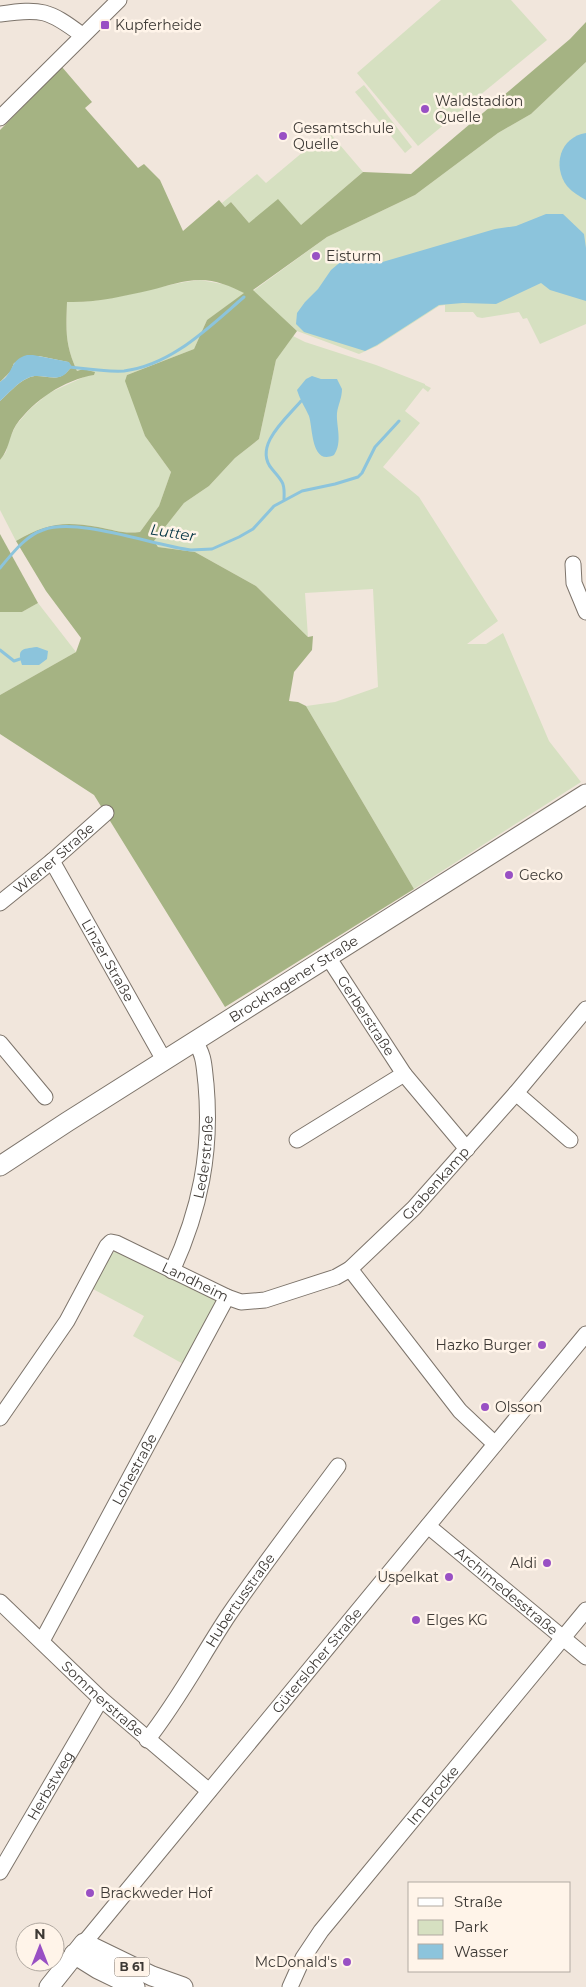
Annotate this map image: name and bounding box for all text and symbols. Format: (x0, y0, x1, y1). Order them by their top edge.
place label: Kupferheide (115, 16, 202, 34)
marker: Kupferheide (99, 19, 111, 31)
place label: Waldstadion Quelle (435, 92, 523, 126)
marker: Waldstadion Quelle (419, 103, 431, 115)
place label: Gesamtschule Quelle (293, 119, 394, 153)
marker: Gesamtschule Quelle (277, 130, 289, 142)
place label: Eisturm (326, 247, 381, 265)
marker: Eisturm (310, 250, 322, 262)
water label: Lutter (149, 520, 198, 546)
street label: Wiener Straße (10, 819, 98, 898)
place label: Gecko (519, 866, 563, 884)
marker: Gecko (503, 869, 515, 881)
street label: Linzer Straße (78, 916, 138, 1005)
street label: Brockhagener Straße (225, 931, 361, 1026)
street label: Gerberstraße (334, 972, 399, 1059)
street label: Lederstraße (189, 1115, 217, 1201)
street label: Grabenkamp (398, 1143, 473, 1224)
street label: Landheim (159, 1258, 232, 1306)
place label: Hazko Burger (436, 1336, 532, 1354)
marker: Hazko Burger (536, 1339, 548, 1351)
place label: Olsson (495, 1398, 542, 1416)
marker: Olsson (479, 1401, 491, 1413)
street label: Lohestraße (108, 1430, 161, 1508)
street label: Archimedesstraße (451, 1543, 562, 1639)
street label: Hubertusstraße (202, 1550, 279, 1651)
place label: Aldi (510, 1554, 537, 1572)
marker: Aldi (541, 1557, 553, 1569)
place label: Uspelkat (377, 1568, 439, 1586)
marker: Uspelkat (443, 1571, 455, 1583)
street label: Gütersloher Straße (268, 1604, 366, 1717)
place label: Elges KG (426, 1611, 488, 1629)
marker: Elges KG (410, 1614, 422, 1626)
street label: Sommerstraße (58, 1657, 147, 1740)
street label: Herbstweg (23, 1748, 78, 1824)
street label: Im Brocke (403, 1762, 463, 1829)
legend (408, 1882, 571, 1972)
place label: Brackweder Hof (100, 1884, 214, 1902)
marker: Brackweder Hof (84, 1887, 96, 1899)
text: Straße (454, 1892, 503, 1911)
text: Park (454, 1917, 488, 1936)
north arrow (15, 1922, 65, 1972)
text: N (34, 1925, 46, 1943)
text: Wasser (454, 1942, 508, 1961)
place label: McDonald's (255, 1953, 337, 1971)
marker: McDonald's (341, 1956, 353, 1968)
road number: B 61 (114, 1958, 150, 1976)

